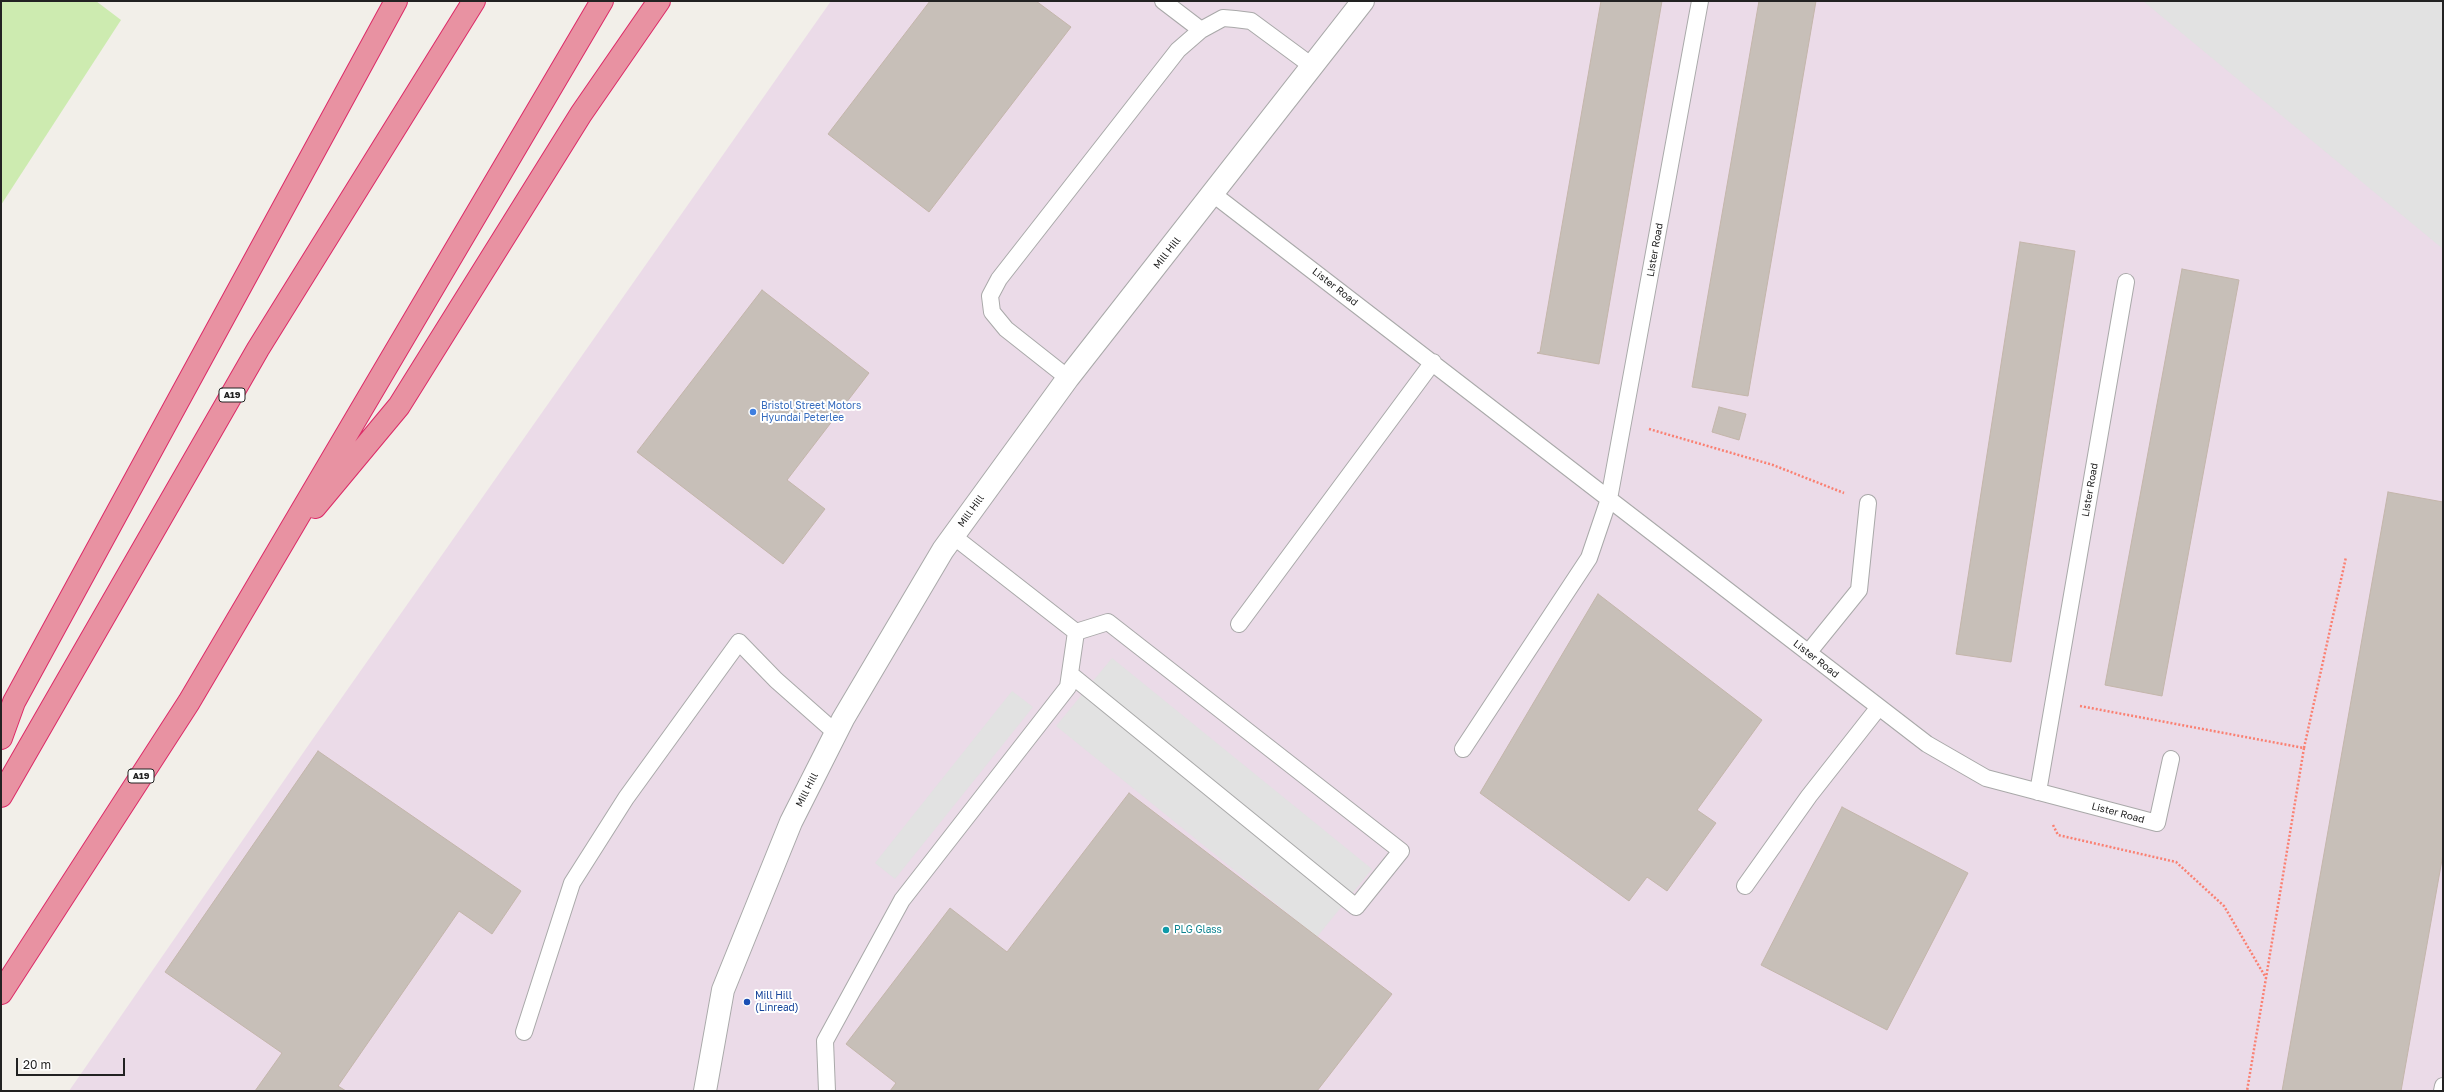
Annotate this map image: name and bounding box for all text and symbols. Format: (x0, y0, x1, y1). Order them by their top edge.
street label: Lister Road (1644, 222, 1666, 278)
street label: Mill Hill (1151, 235, 1183, 271)
street label: Lister Road (1310, 266, 1360, 308)
road number: A19 (219, 388, 245, 402)
place label: Bristol Street Motors Hyundai Peterlee (761, 400, 861, 424)
marker: Bristol Street Motors Hyundai Peterlee (748, 407, 758, 417)
street label: Lister Road (2079, 462, 2101, 518)
street label: Mill Hill (955, 493, 987, 529)
street label: Lister Road (1791, 638, 1841, 680)
road number: A19 (128, 769, 154, 783)
street label: Mill Hill (793, 771, 821, 809)
street label: Lister Road (2090, 800, 2146, 826)
place label: PLG Glass (1174, 924, 1222, 936)
marker: PLG Glass (1161, 925, 1171, 935)
place label: Mill Hill (Linread) (755, 990, 799, 1014)
marker: Mill Hill (Linread) (742, 997, 752, 1007)
scale bar (18, 1050, 127, 1076)
text: 20 m (23, 1057, 51, 1072)

